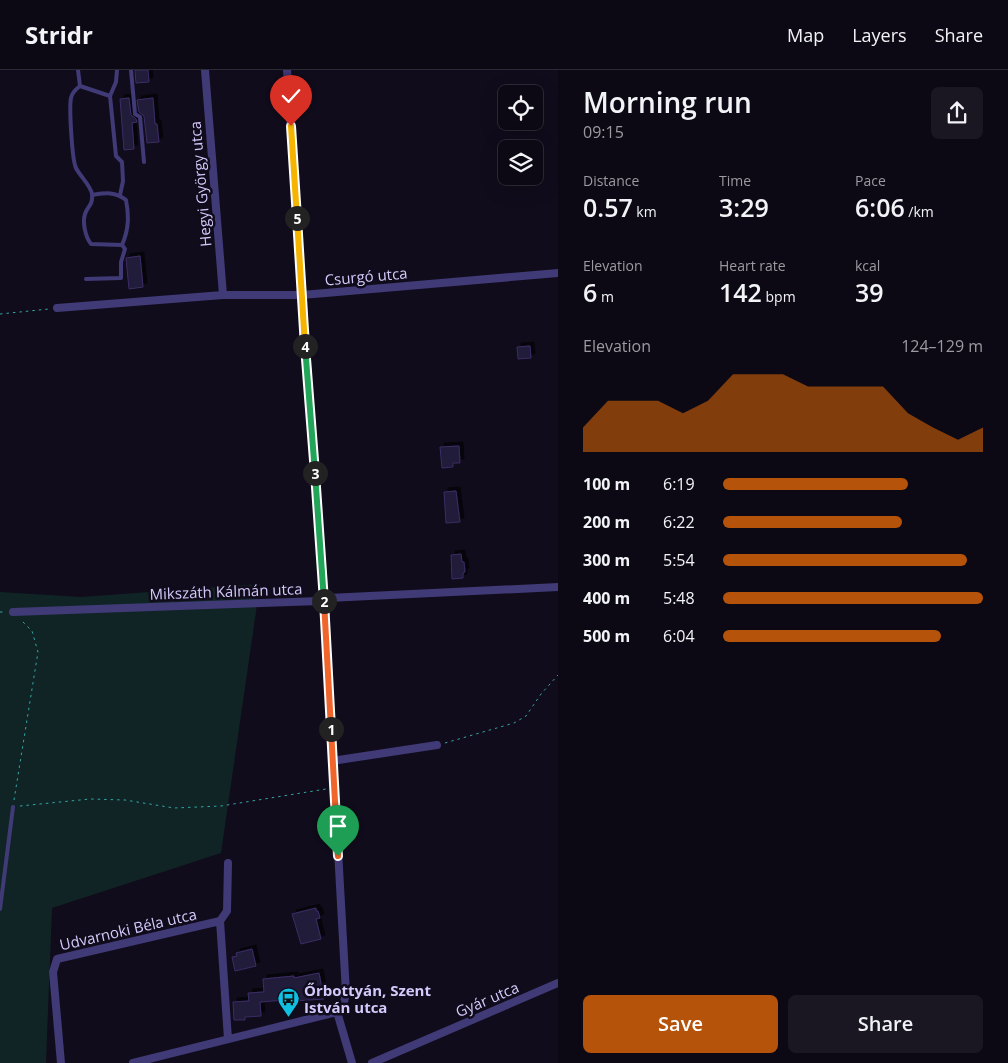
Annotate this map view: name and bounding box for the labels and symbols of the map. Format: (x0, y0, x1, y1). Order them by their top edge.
pin (270, 75, 312, 126)
street label: Hegyi György utca (185, 120, 215, 248)
pin: 5 (284, 206, 310, 230)
street label: Csurgó utca (324, 262, 408, 290)
pin: 4 (292, 334, 318, 358)
pin: 3 (302, 460, 328, 486)
street label: Mikszáth Kálmán utca (149, 578, 303, 604)
pin: 2 (312, 588, 336, 614)
pin: 1 (318, 716, 344, 742)
pin (317, 805, 359, 856)
street label: Udvarnoki Béla utca (58, 904, 198, 954)
street label: Gyár utca (452, 977, 522, 1021)
place label: Őrbottyán, Szent István utca (304, 980, 431, 1017)
bus stop icon: Őrbottyán, Szent István utca (276, 987, 300, 1018)

